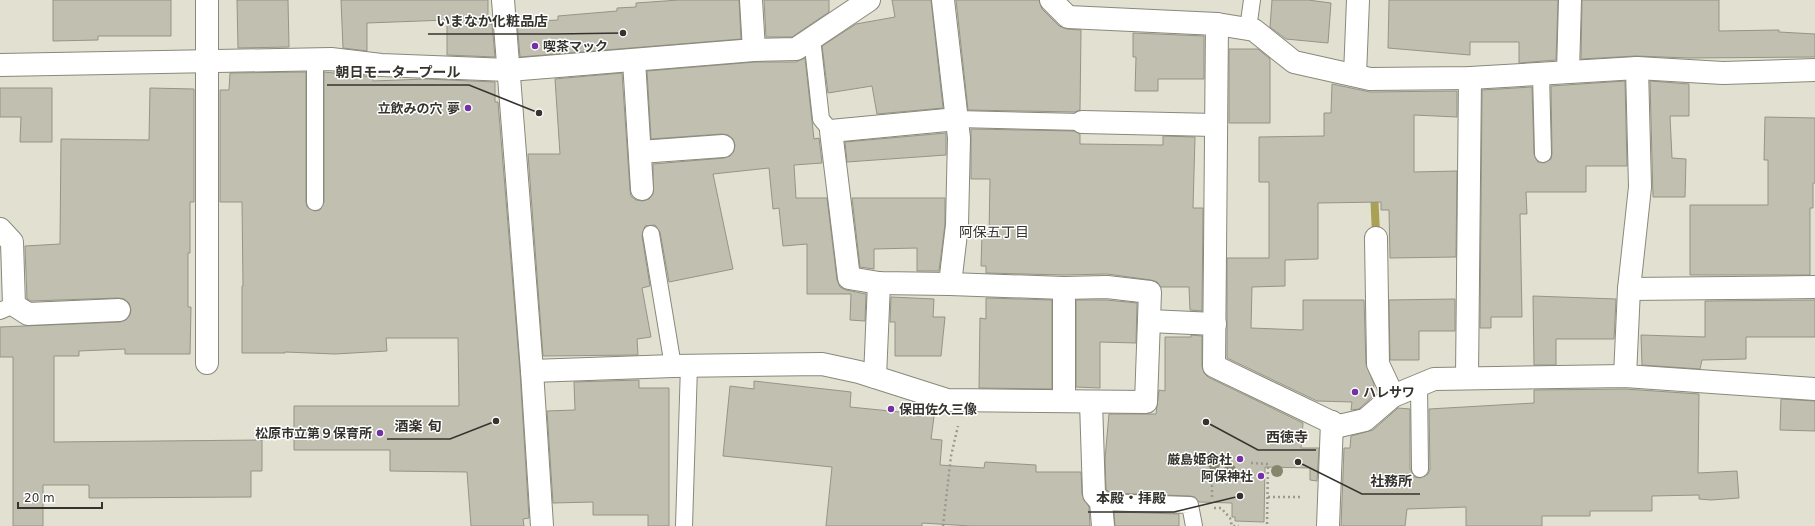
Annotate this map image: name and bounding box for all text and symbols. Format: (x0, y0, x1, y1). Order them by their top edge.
callout: いまなか化粧品店 (428, 8, 556, 34)
text: いまなか化粧品店 (436, 13, 548, 29)
place label: 喫茶マック (543, 39, 608, 54)
marker: 喫茶マック (530, 41, 540, 51)
callout: 朝日モータープール (327, 59, 469, 85)
text: 朝日モータープール (335, 64, 461, 80)
place label: 立飲みの穴 夢 (377, 101, 460, 116)
marker: 立飲みの穴 夢 (463, 103, 473, 113)
district label: 阿保五丁目 (959, 224, 1029, 240)
place label: ハレサワ (1363, 385, 1415, 400)
marker: ハレサワ (1350, 387, 1360, 397)
place label: 保田佐久三像 (899, 402, 977, 417)
marker: 保田佐久三像 (886, 404, 896, 414)
callout: 酒楽 旬 (387, 413, 450, 439)
text: 酒楽 旬 (395, 418, 441, 434)
callout: 西徳寺 (1258, 424, 1316, 450)
place label: 松原市立第９保育所 (255, 426, 372, 441)
marker: 松原市立第９保育所 (375, 428, 385, 438)
text: 西徳寺 (1266, 429, 1308, 445)
place label: 厳島姫命社 (1167, 452, 1232, 467)
marker: 厳島姫命社 (1235, 454, 1245, 464)
callout: 社務所 (1362, 468, 1420, 494)
place label: 阿保神社 (1201, 469, 1253, 484)
marker: 阿保神社 (1256, 471, 1266, 481)
text: 社務所 (1370, 473, 1412, 489)
scale bar (18, 484, 102, 510)
callout: 本殿・拝殿 (1088, 486, 1174, 512)
text: 本殿・拝殿 (1096, 490, 1166, 506)
text: 20 m (24, 491, 55, 505)

